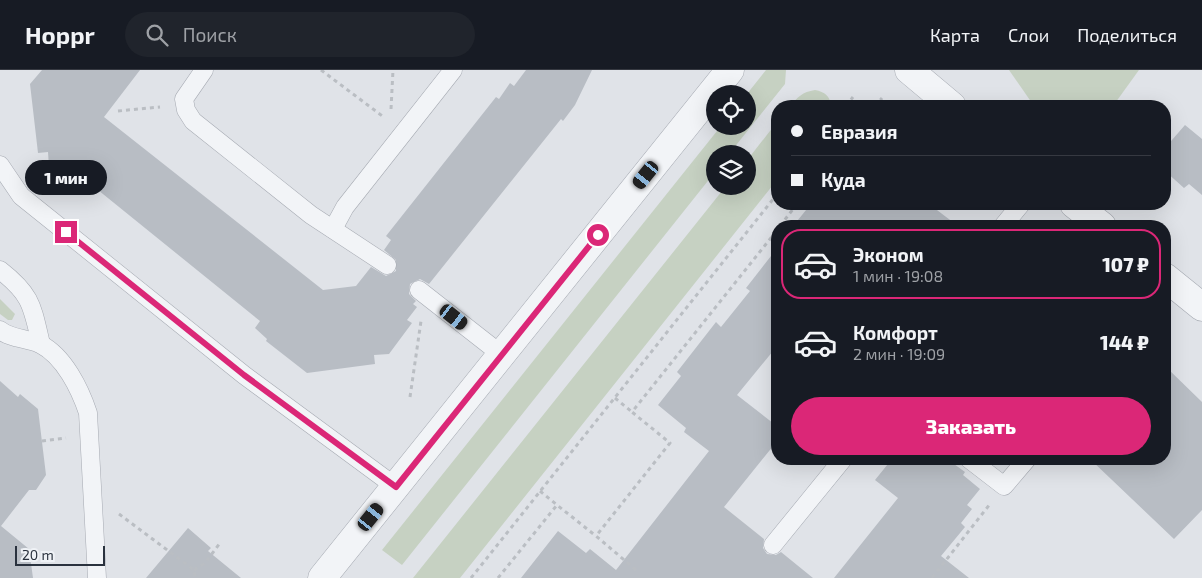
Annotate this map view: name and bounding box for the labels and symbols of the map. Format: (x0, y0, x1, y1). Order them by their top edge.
car (630, 159, 661, 191)
callout: 1 мин (25, 160, 107, 194)
route end (55, 221, 77, 243)
route start (587, 224, 609, 246)
car (437, 302, 470, 332)
car (355, 501, 386, 533)
scale bar (15, 543, 105, 566)

